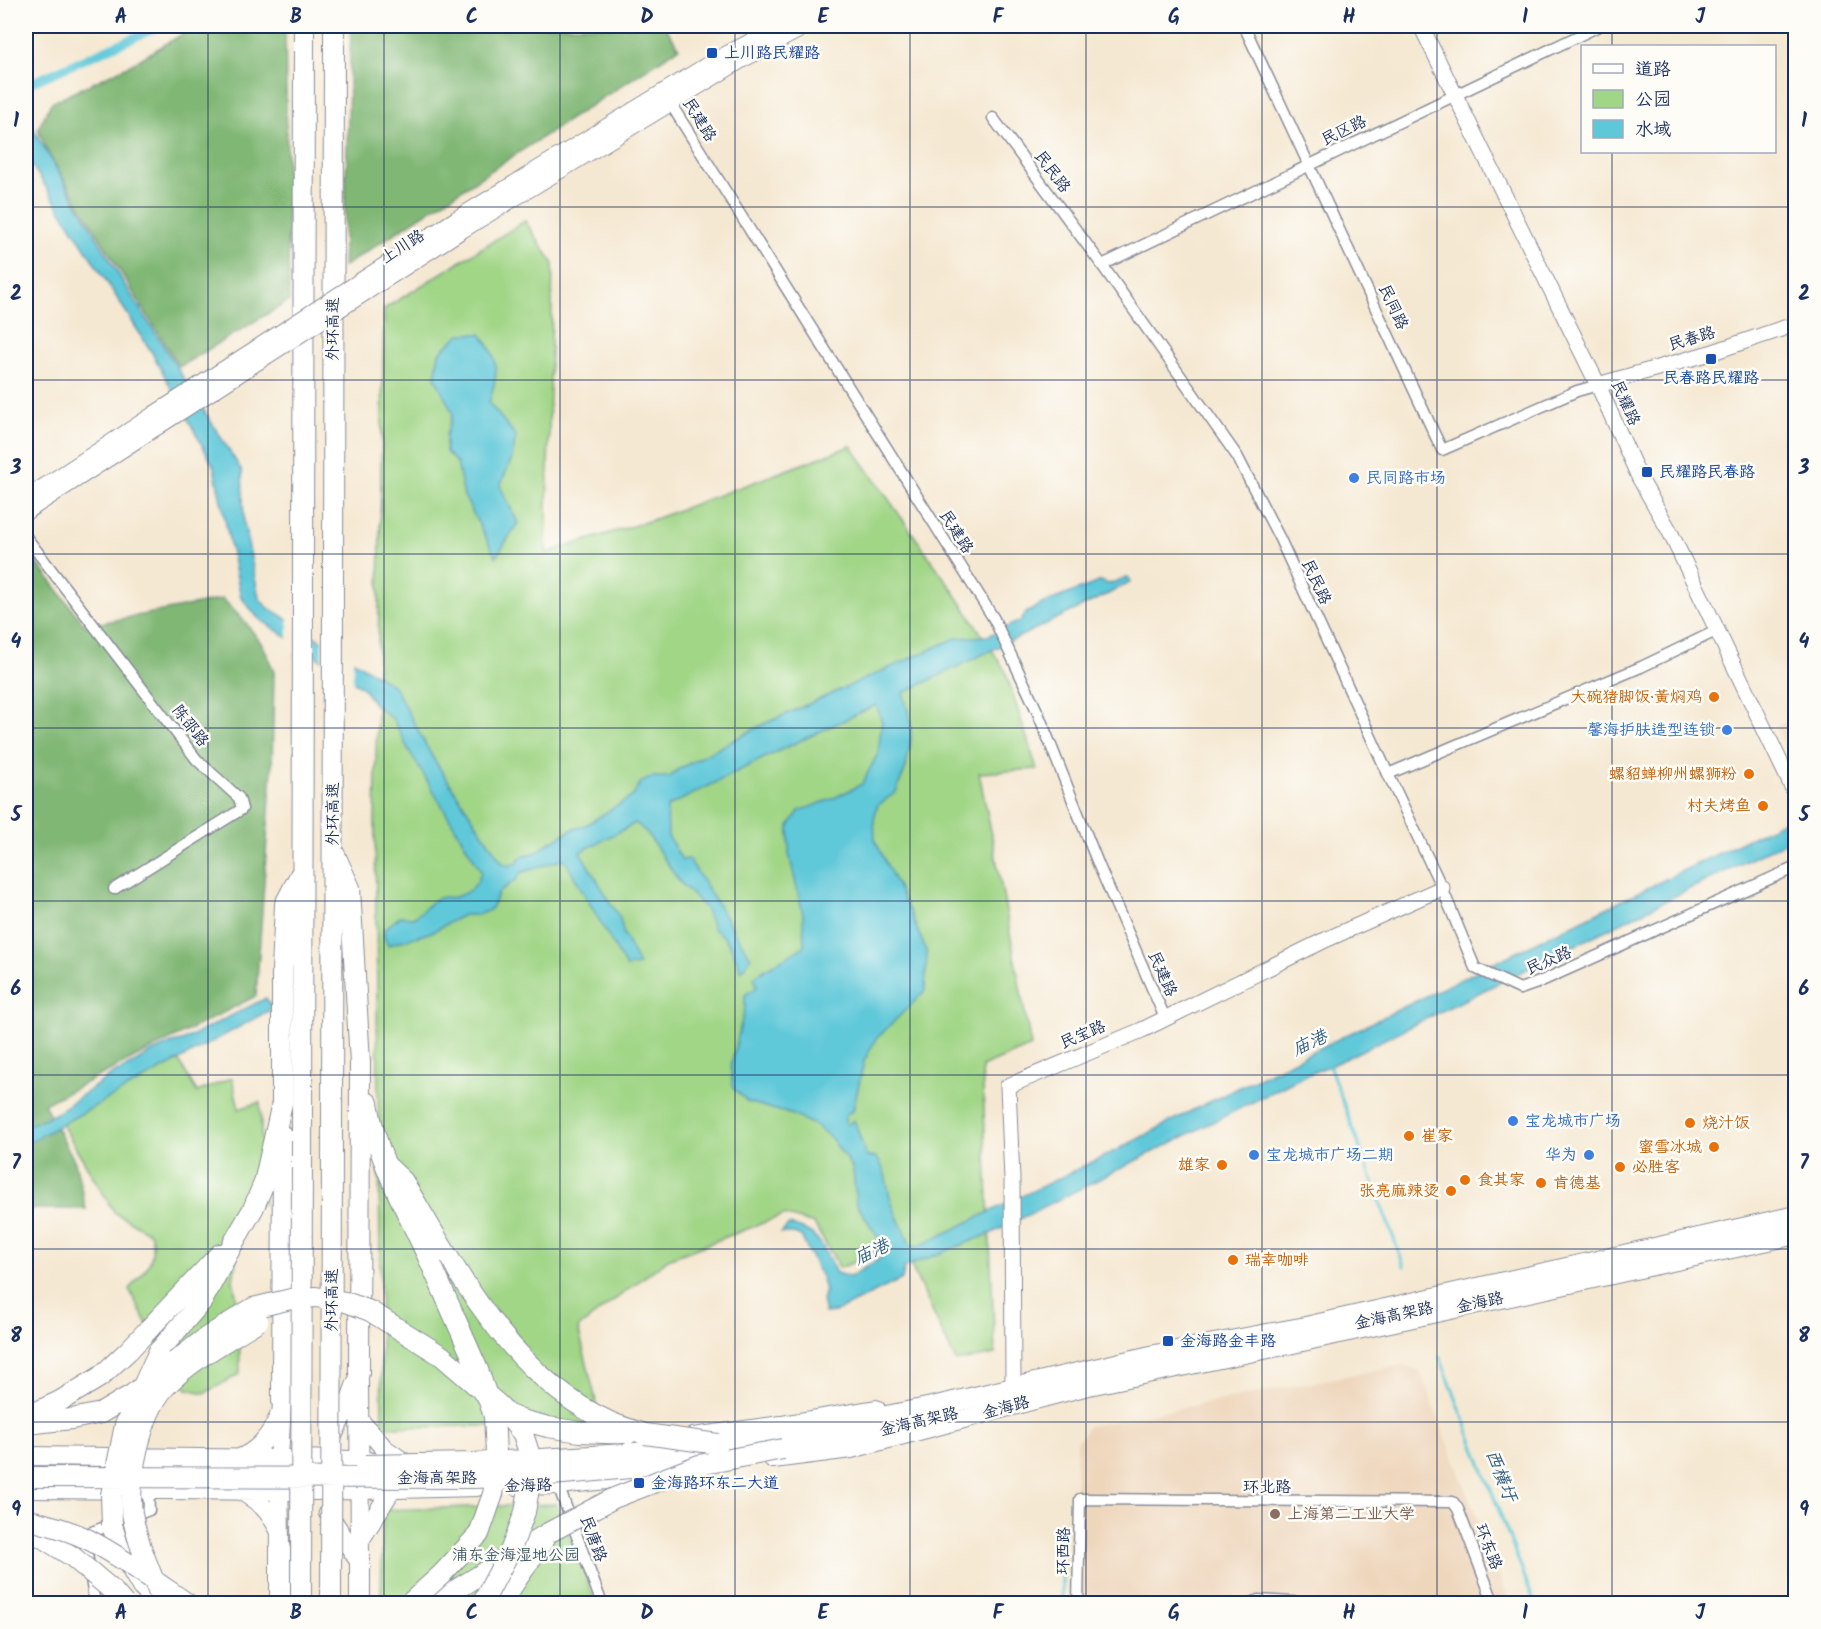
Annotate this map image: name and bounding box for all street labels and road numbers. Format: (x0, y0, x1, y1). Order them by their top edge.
street label: 民建路 (676, 93, 722, 147)
street label: 民区路 (1317, 109, 1371, 153)
street label: 民民路 (1028, 145, 1076, 199)
street label: 上川路 (376, 223, 430, 271)
street label: 民同路 (1372, 280, 1414, 334)
street label: 外环高速 (321, 297, 346, 361)
street label: 民春路 (1665, 320, 1719, 358)
street label: 民耀路 (1604, 376, 1646, 430)
street label: 民建路 (932, 505, 980, 559)
street label: 民民路 (1295, 555, 1337, 609)
street label: 陈邵路 (165, 699, 215, 753)
street label: 外环高速 (321, 782, 346, 846)
street label: 民众路 (1522, 940, 1576, 982)
street label: 民建路 (1141, 947, 1183, 1001)
street label: 民宝路 (1056, 1014, 1110, 1056)
street label: 外环高速 (320, 1268, 345, 1332)
street label: 金海路 (1454, 1286, 1506, 1320)
street label: 金海高架路 (1352, 1295, 1436, 1337)
street label: 金海路 (980, 1390, 1032, 1426)
street label: 金海高架路 (877, 1401, 961, 1443)
street label: 金海高架路 (397, 1466, 477, 1491)
street label: 金海路 (504, 1473, 552, 1499)
street label: 环北路 (1243, 1475, 1291, 1500)
street label: 民唐路 (573, 1512, 613, 1566)
street label: 环东路 (1468, 1520, 1508, 1574)
street label: 环西路 (1051, 1527, 1077, 1575)

